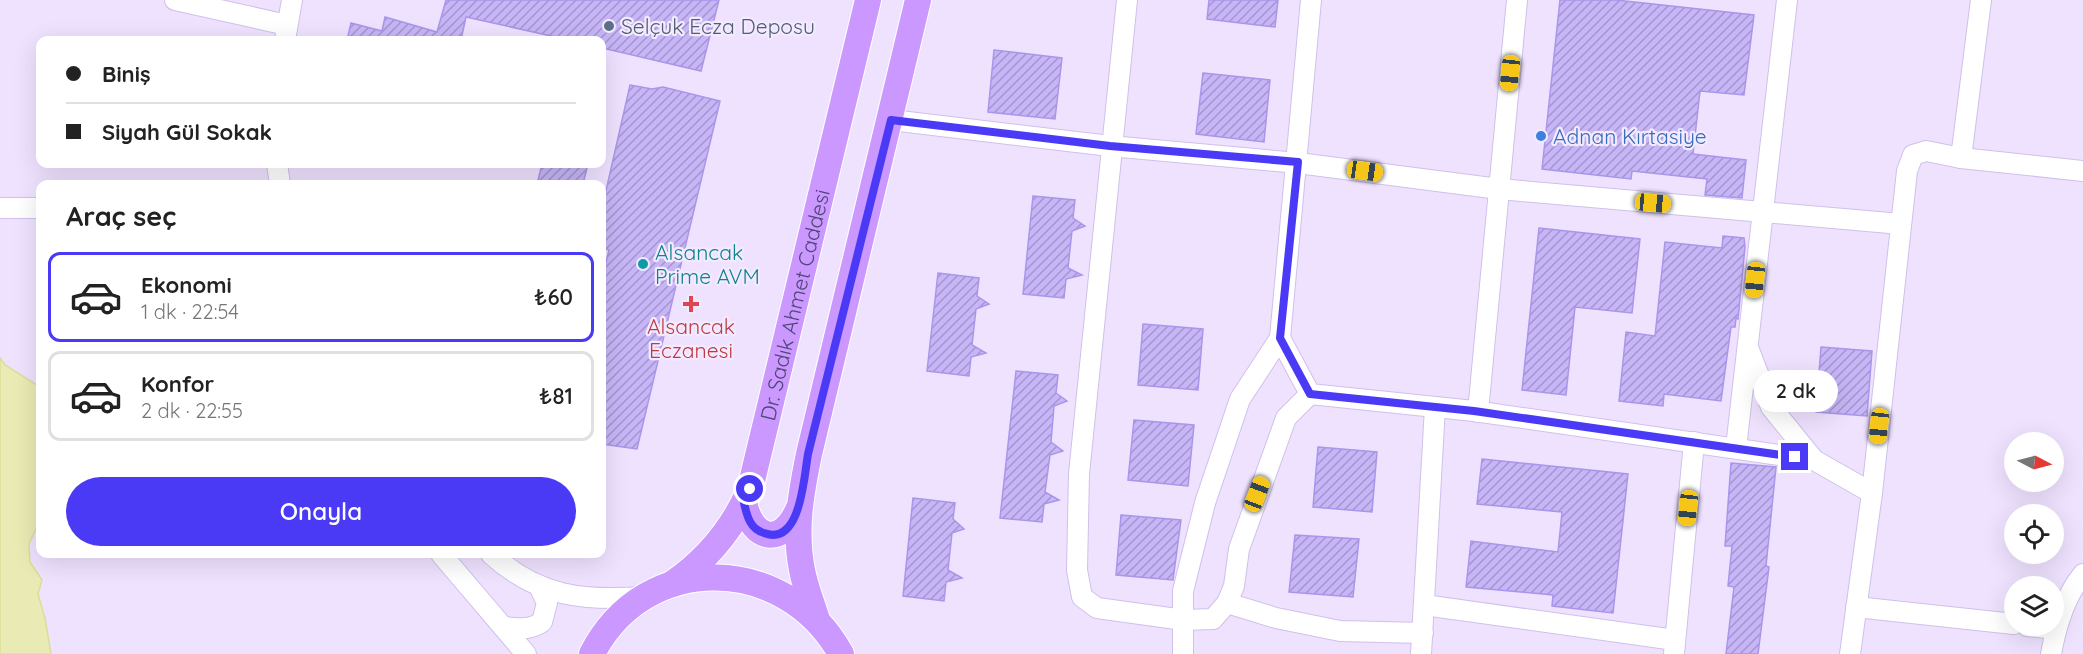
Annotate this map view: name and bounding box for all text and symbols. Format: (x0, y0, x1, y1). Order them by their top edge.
place label: Selçuk Ecza Deposu (621, 13, 815, 39)
marker: Selçuk Ecza Deposu (602, 19, 616, 33)
car (1499, 54, 1521, 92)
text: Biniş (102, 60, 151, 88)
text: Siyah Gül Sokak (102, 118, 272, 146)
place label: Adnan Kırtasiye (1553, 123, 1707, 149)
marker: Adnan Kırtasiye (1534, 129, 1548, 143)
car (1346, 160, 1384, 182)
street label: Dr. Sadık Ahmet Caddesi (754, 187, 835, 423)
car (1634, 192, 1672, 214)
text: Araç seç (66, 199, 176, 233)
place label: Alsancak Prime AVM (655, 239, 760, 289)
marker: Alsancak Prime AVM (636, 257, 650, 271)
car (1744, 261, 1766, 299)
icon: car (69, 270, 123, 324)
text: Ekonomi (141, 271, 232, 299)
text: ₺60 (534, 283, 573, 311)
marker: Alsancak Eczanesi (684, 297, 698, 311)
text: 1 dk · 22:54 (141, 299, 239, 324)
place label: Alsancak Eczanesi (647, 313, 735, 363)
icon: car (69, 369, 123, 423)
text: Konfor (141, 370, 214, 398)
callout: 2 dk (1753, 370, 1837, 412)
text: 2 dk (1776, 378, 1816, 403)
text: ₺81 (539, 382, 573, 410)
text: 2 dk · 22:55 (141, 398, 243, 423)
car (1868, 407, 1890, 445)
north arrow (2004, 432, 2064, 492)
map controls (2004, 432, 2064, 636)
route end (1781, 443, 1808, 470)
car (1242, 474, 1272, 514)
route start (736, 475, 763, 502)
button: Onayla (66, 477, 576, 546)
car (1677, 489, 1699, 527)
button: locate (2004, 504, 2064, 564)
button: layers (2004, 576, 2064, 636)

